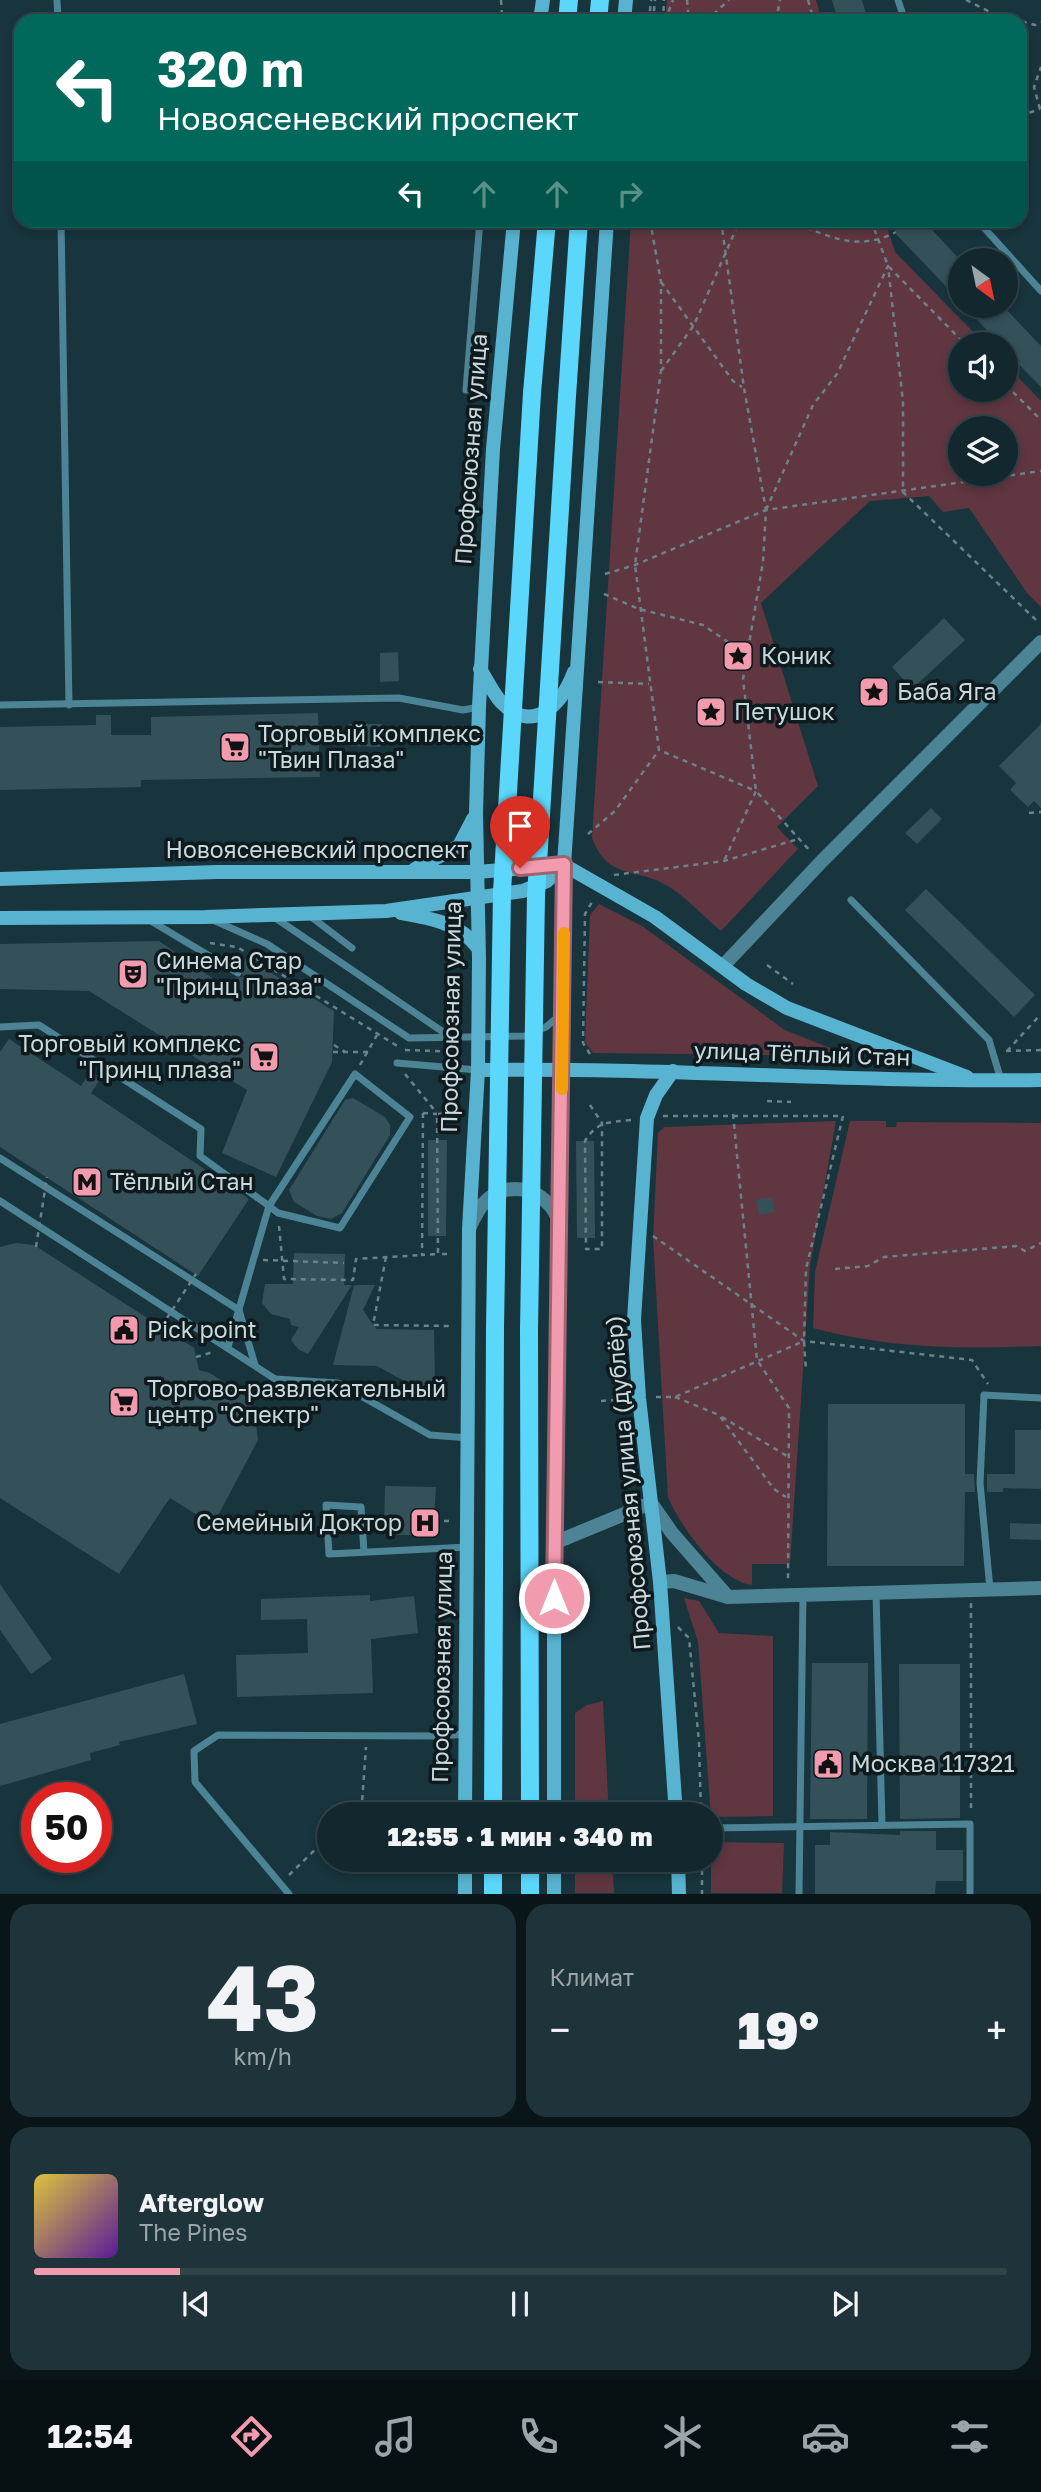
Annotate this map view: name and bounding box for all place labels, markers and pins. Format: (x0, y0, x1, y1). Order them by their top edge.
place icon: Коник (721, 639, 755, 673)
place label: Коник (761, 641, 832, 669)
place icon: Баба Яга (857, 675, 891, 709)
place label: Баба Яга (897, 677, 997, 705)
place icon: Петушок (694, 695, 728, 729)
place label: Петушок (734, 697, 835, 725)
place label: Торговый комплекс "Твин Плаза" (258, 719, 481, 773)
supermarket icon: Торговый комплекс "Твин Плаза" (218, 730, 252, 764)
pin (490, 796, 550, 868)
place label: Синема Стар "Принц Плаза" (156, 946, 322, 1000)
theatre icon: Синема Стар "Принц Плаза" (116, 957, 150, 991)
place label: Торговый комплекс "Принц плаза" (18, 1029, 241, 1083)
supermarket icon: Торговый комплекс "Принц плаза" (247, 1040, 281, 1074)
metro station icon: Тёплый Стан (70, 1165, 104, 1199)
place label: Тёплый Стан (110, 1167, 254, 1195)
public building icon: Pick point (107, 1313, 141, 1347)
place label: Pick point (147, 1315, 257, 1343)
place label: Торгово-развлекательный центр "Спектр" (147, 1374, 446, 1428)
supermarket icon: Торгово-развлекательный центр "Спектр" (107, 1385, 141, 1419)
hospital icon: Семейный Доктор (408, 1506, 442, 1540)
place label: Семейный Доктор (196, 1508, 402, 1536)
public building icon: Москва 117321 (811, 1747, 845, 1781)
place label: Москва 117321 (851, 1749, 1015, 1777)

